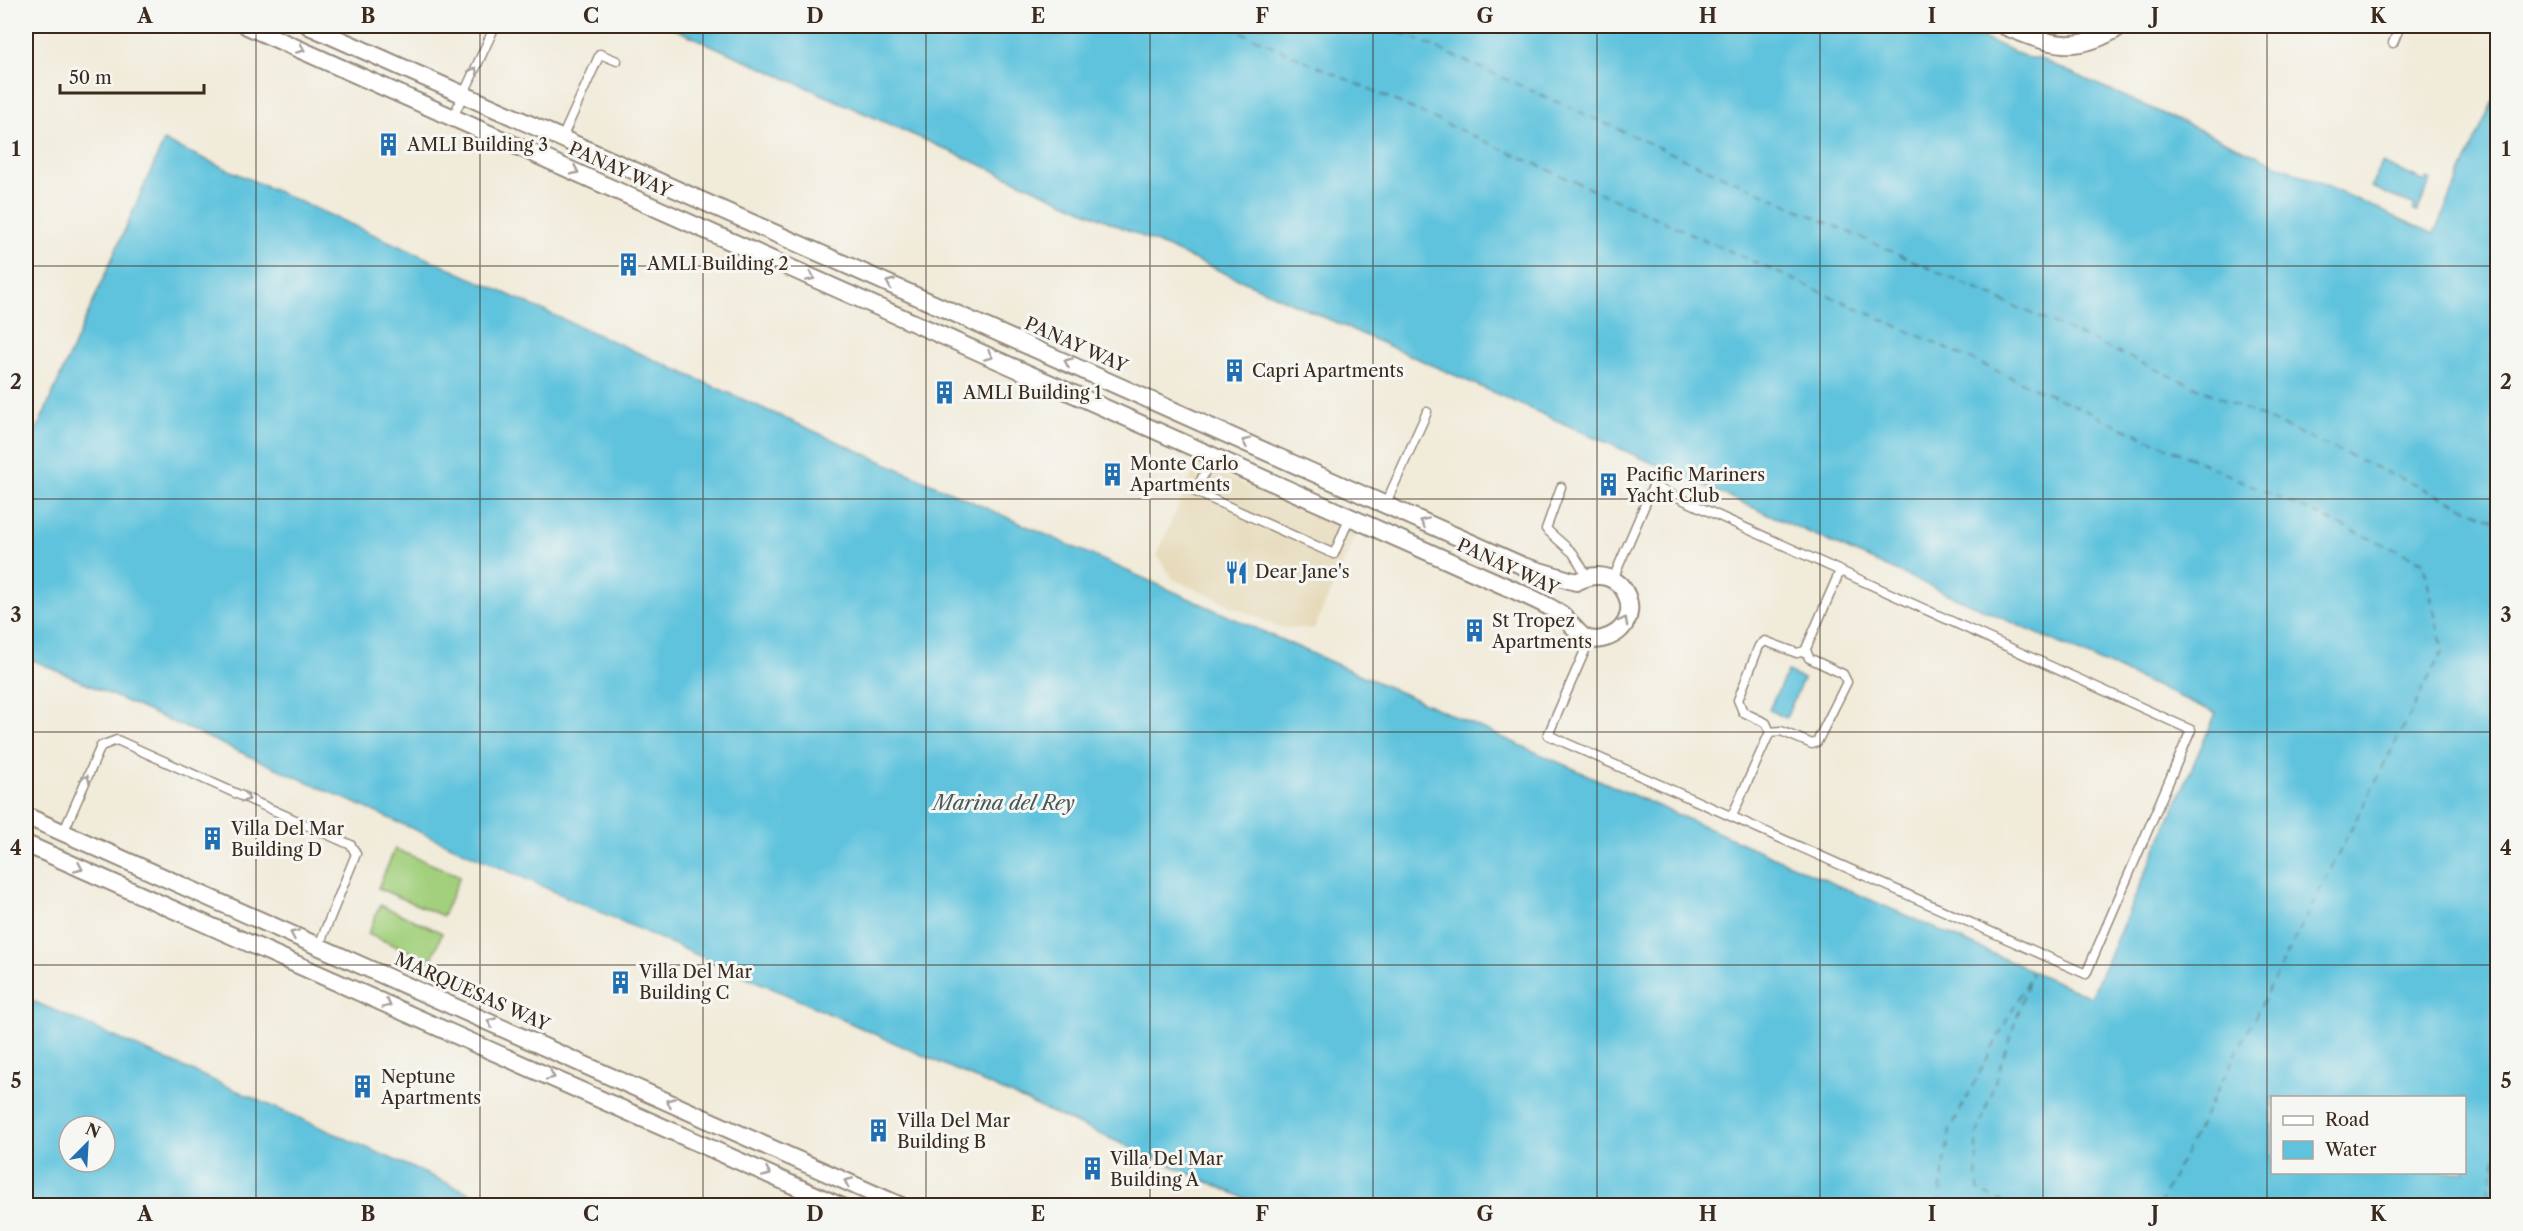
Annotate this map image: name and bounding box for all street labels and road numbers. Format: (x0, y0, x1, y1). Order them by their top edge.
street label: PANAY WAY (565, 138, 676, 203)
street label: PANAY WAY (1021, 313, 1132, 378)
street label: PANAY WAY (1453, 534, 1564, 601)
street label: MARQUESAS WAY (391, 948, 554, 1037)

